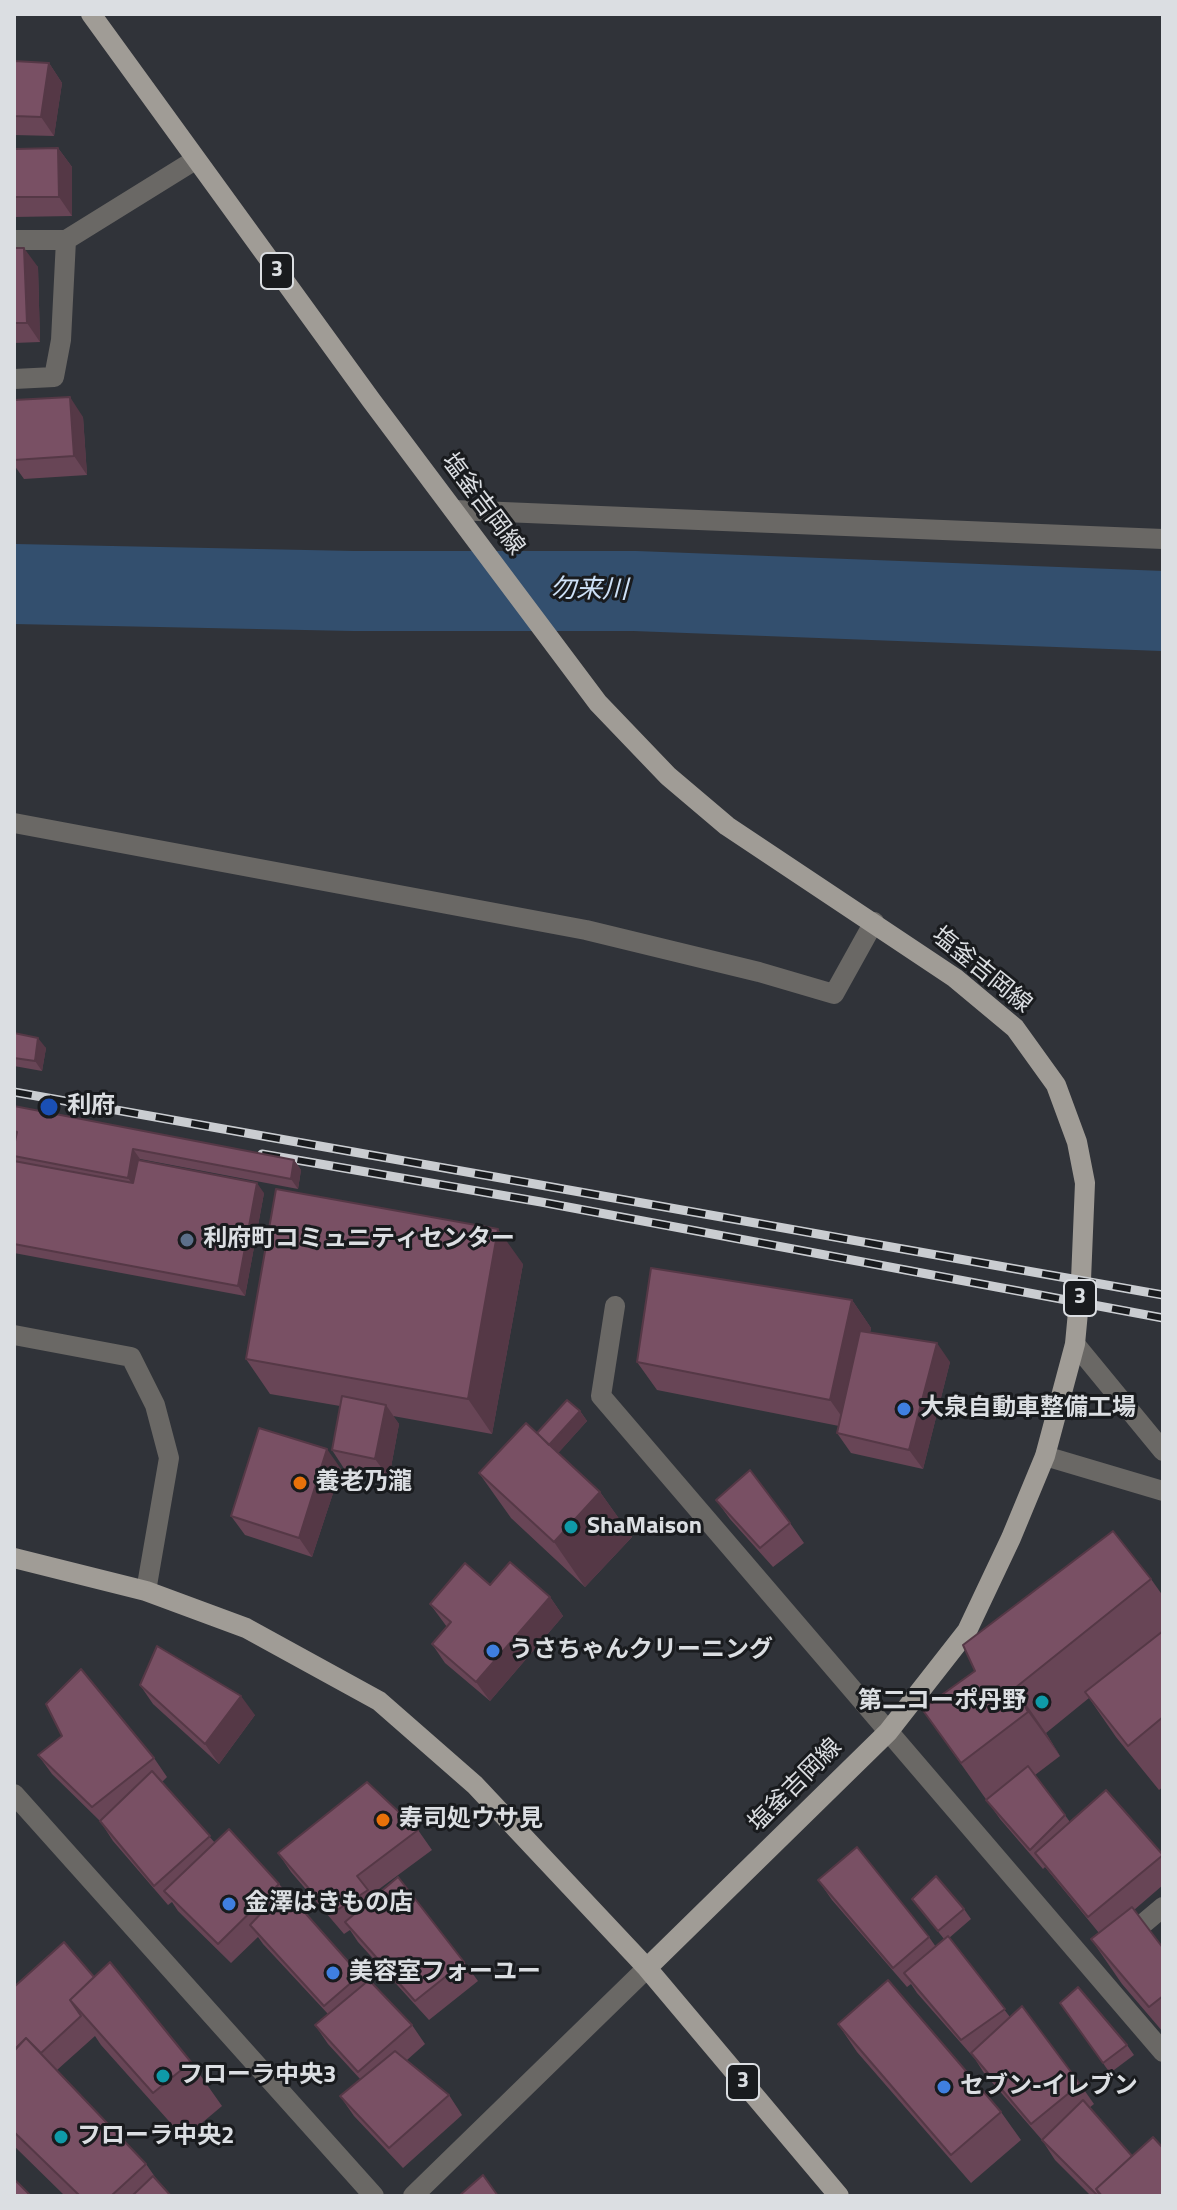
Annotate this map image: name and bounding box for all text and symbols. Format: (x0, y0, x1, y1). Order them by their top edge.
road number: 3 (261, 253, 293, 289)
street label: 塩釜吉岡線 (434, 448, 530, 562)
water label: 勿来川 (550, 575, 628, 607)
street label: 塩釜吉岡線 (925, 922, 1037, 1020)
place label: 利府 (67, 1093, 115, 1121)
marker: 利府 (38, 1096, 60, 1118)
place label: 利府町コミュニティセンター (203, 1226, 515, 1254)
marker: 利府町コミュニティセンター (178, 1231, 196, 1249)
road number: 3 (1064, 1280, 1096, 1316)
place label: 大泉自動車整備工場 (920, 1395, 1136, 1423)
marker: 大泉自動車整備工場 (895, 1400, 913, 1418)
place label: 養老乃瀧 (316, 1469, 412, 1497)
marker: 養老乃瀧 (291, 1474, 309, 1492)
place label: ShaMaison (587, 1513, 702, 1541)
marker: ShaMaison (562, 1518, 580, 1536)
place label: うさちゃんクリーニング (509, 1637, 773, 1665)
marker: うさちゃんクリーニング (484, 1642, 502, 1660)
place label: 第二コーポ丹野 (858, 1688, 1026, 1716)
marker: 第二コーポ丹野 (1033, 1693, 1051, 1711)
street label: 塩釜吉岡線 (743, 1733, 849, 1839)
place label: 寿司処ウサ見 (399, 1806, 543, 1834)
marker: 寿司処ウサ見 (374, 1811, 392, 1829)
place label: 金澤はきもの店 (245, 1890, 413, 1918)
marker: 金澤はきもの店 (220, 1895, 238, 1913)
place label: 美容室フォーユー (349, 1959, 541, 1987)
marker: 美容室フォーユー (324, 1964, 342, 1982)
place label: フローラ中央3 (179, 2062, 336, 2090)
road number: 3 (727, 2064, 759, 2100)
marker: フローラ中央3 (154, 2067, 172, 2085)
place label: セブン-イレブン (960, 2073, 1138, 2101)
marker: セブン-イレブン (935, 2078, 953, 2096)
place label: フローラ中央2 (77, 2123, 234, 2151)
marker: フローラ中央2 (52, 2128, 70, 2146)

